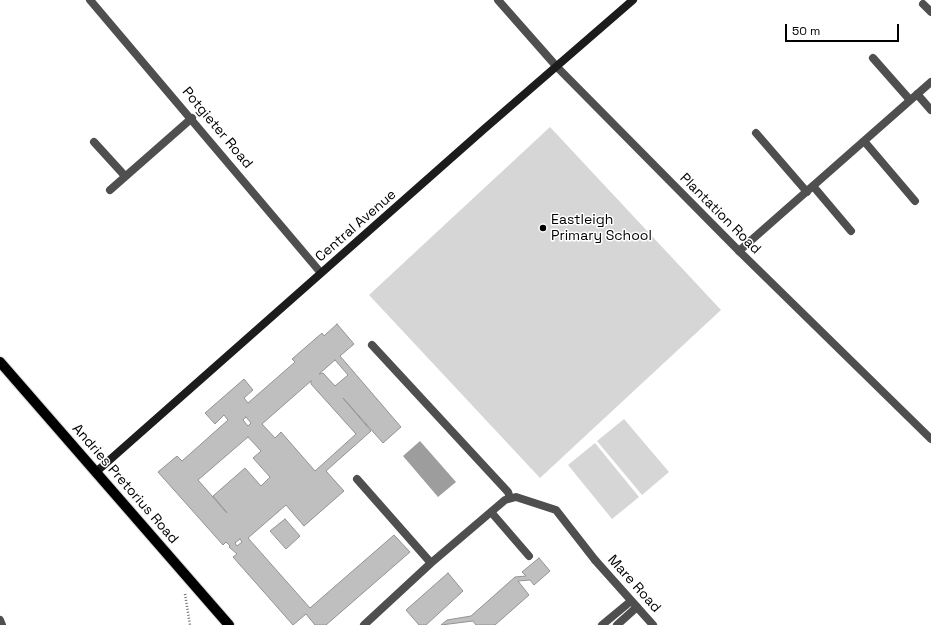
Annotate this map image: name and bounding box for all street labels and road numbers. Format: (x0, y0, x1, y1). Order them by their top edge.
street label: Potgieter Road (178, 84, 256, 172)
street label: Plantation Road (676, 170, 764, 258)
street label: Central Avenue (312, 186, 400, 266)
street label: Andries Pretorius Road (68, 421, 182, 547)
street label: Mare Road (604, 552, 664, 616)

